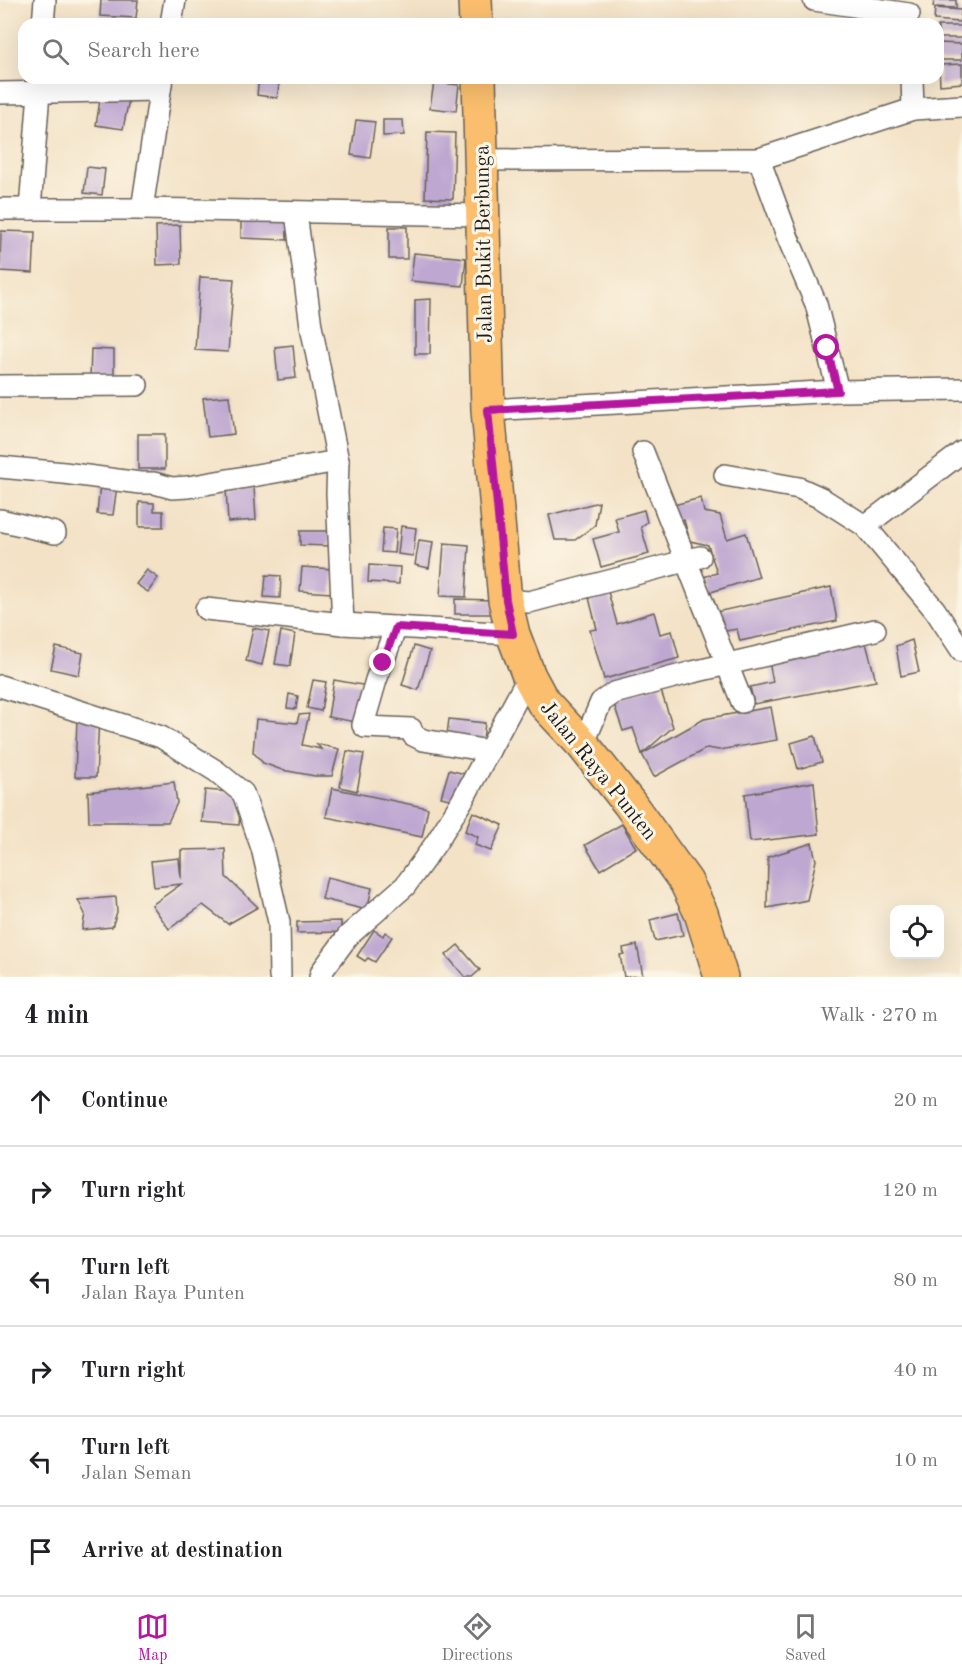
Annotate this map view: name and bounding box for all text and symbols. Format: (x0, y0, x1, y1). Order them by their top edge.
search box (18, 18, 944, 84)
icon: search (39, 35, 72, 68)
text: Search here (87, 40, 200, 62)
street label: Jalan Bukit Berbunga (472, 145, 497, 343)
route start (813, 334, 839, 360)
route end (369, 649, 395, 675)
street label: Jalan Raya Punten (536, 698, 660, 844)
map controls (890, 905, 944, 959)
button: locate (890, 905, 944, 959)
text: 4 min (24, 1003, 89, 1029)
text: Walk · 270 m (819, 1006, 938, 1026)
icon: ahead (24, 1085, 57, 1118)
text: Continue (81, 1090, 168, 1112)
text: 20 m (893, 1091, 938, 1111)
icon: right (24, 1175, 57, 1208)
text: Turn right (81, 1180, 185, 1202)
text: 120 m (882, 1181, 938, 1201)
text: Turn left (81, 1257, 170, 1279)
icon: left (24, 1265, 57, 1298)
text: 80 m (893, 1271, 938, 1291)
text: Jalan Raya Punten (81, 1284, 245, 1304)
icon: right (24, 1355, 57, 1388)
text: Turn right (81, 1360, 185, 1382)
text: 40 m (893, 1361, 938, 1381)
text: Turn left (81, 1437, 170, 1459)
icon: left (24, 1445, 57, 1478)
text: 10 m (893, 1451, 938, 1471)
text: Jalan Seman (81, 1464, 192, 1484)
icon: arrive (24, 1535, 57, 1568)
text: Arrive at destination (81, 1540, 283, 1562)
tab: Map (136, 1610, 169, 1666)
tab: Directions (442, 1610, 513, 1666)
tab: Saved (785, 1610, 826, 1666)

